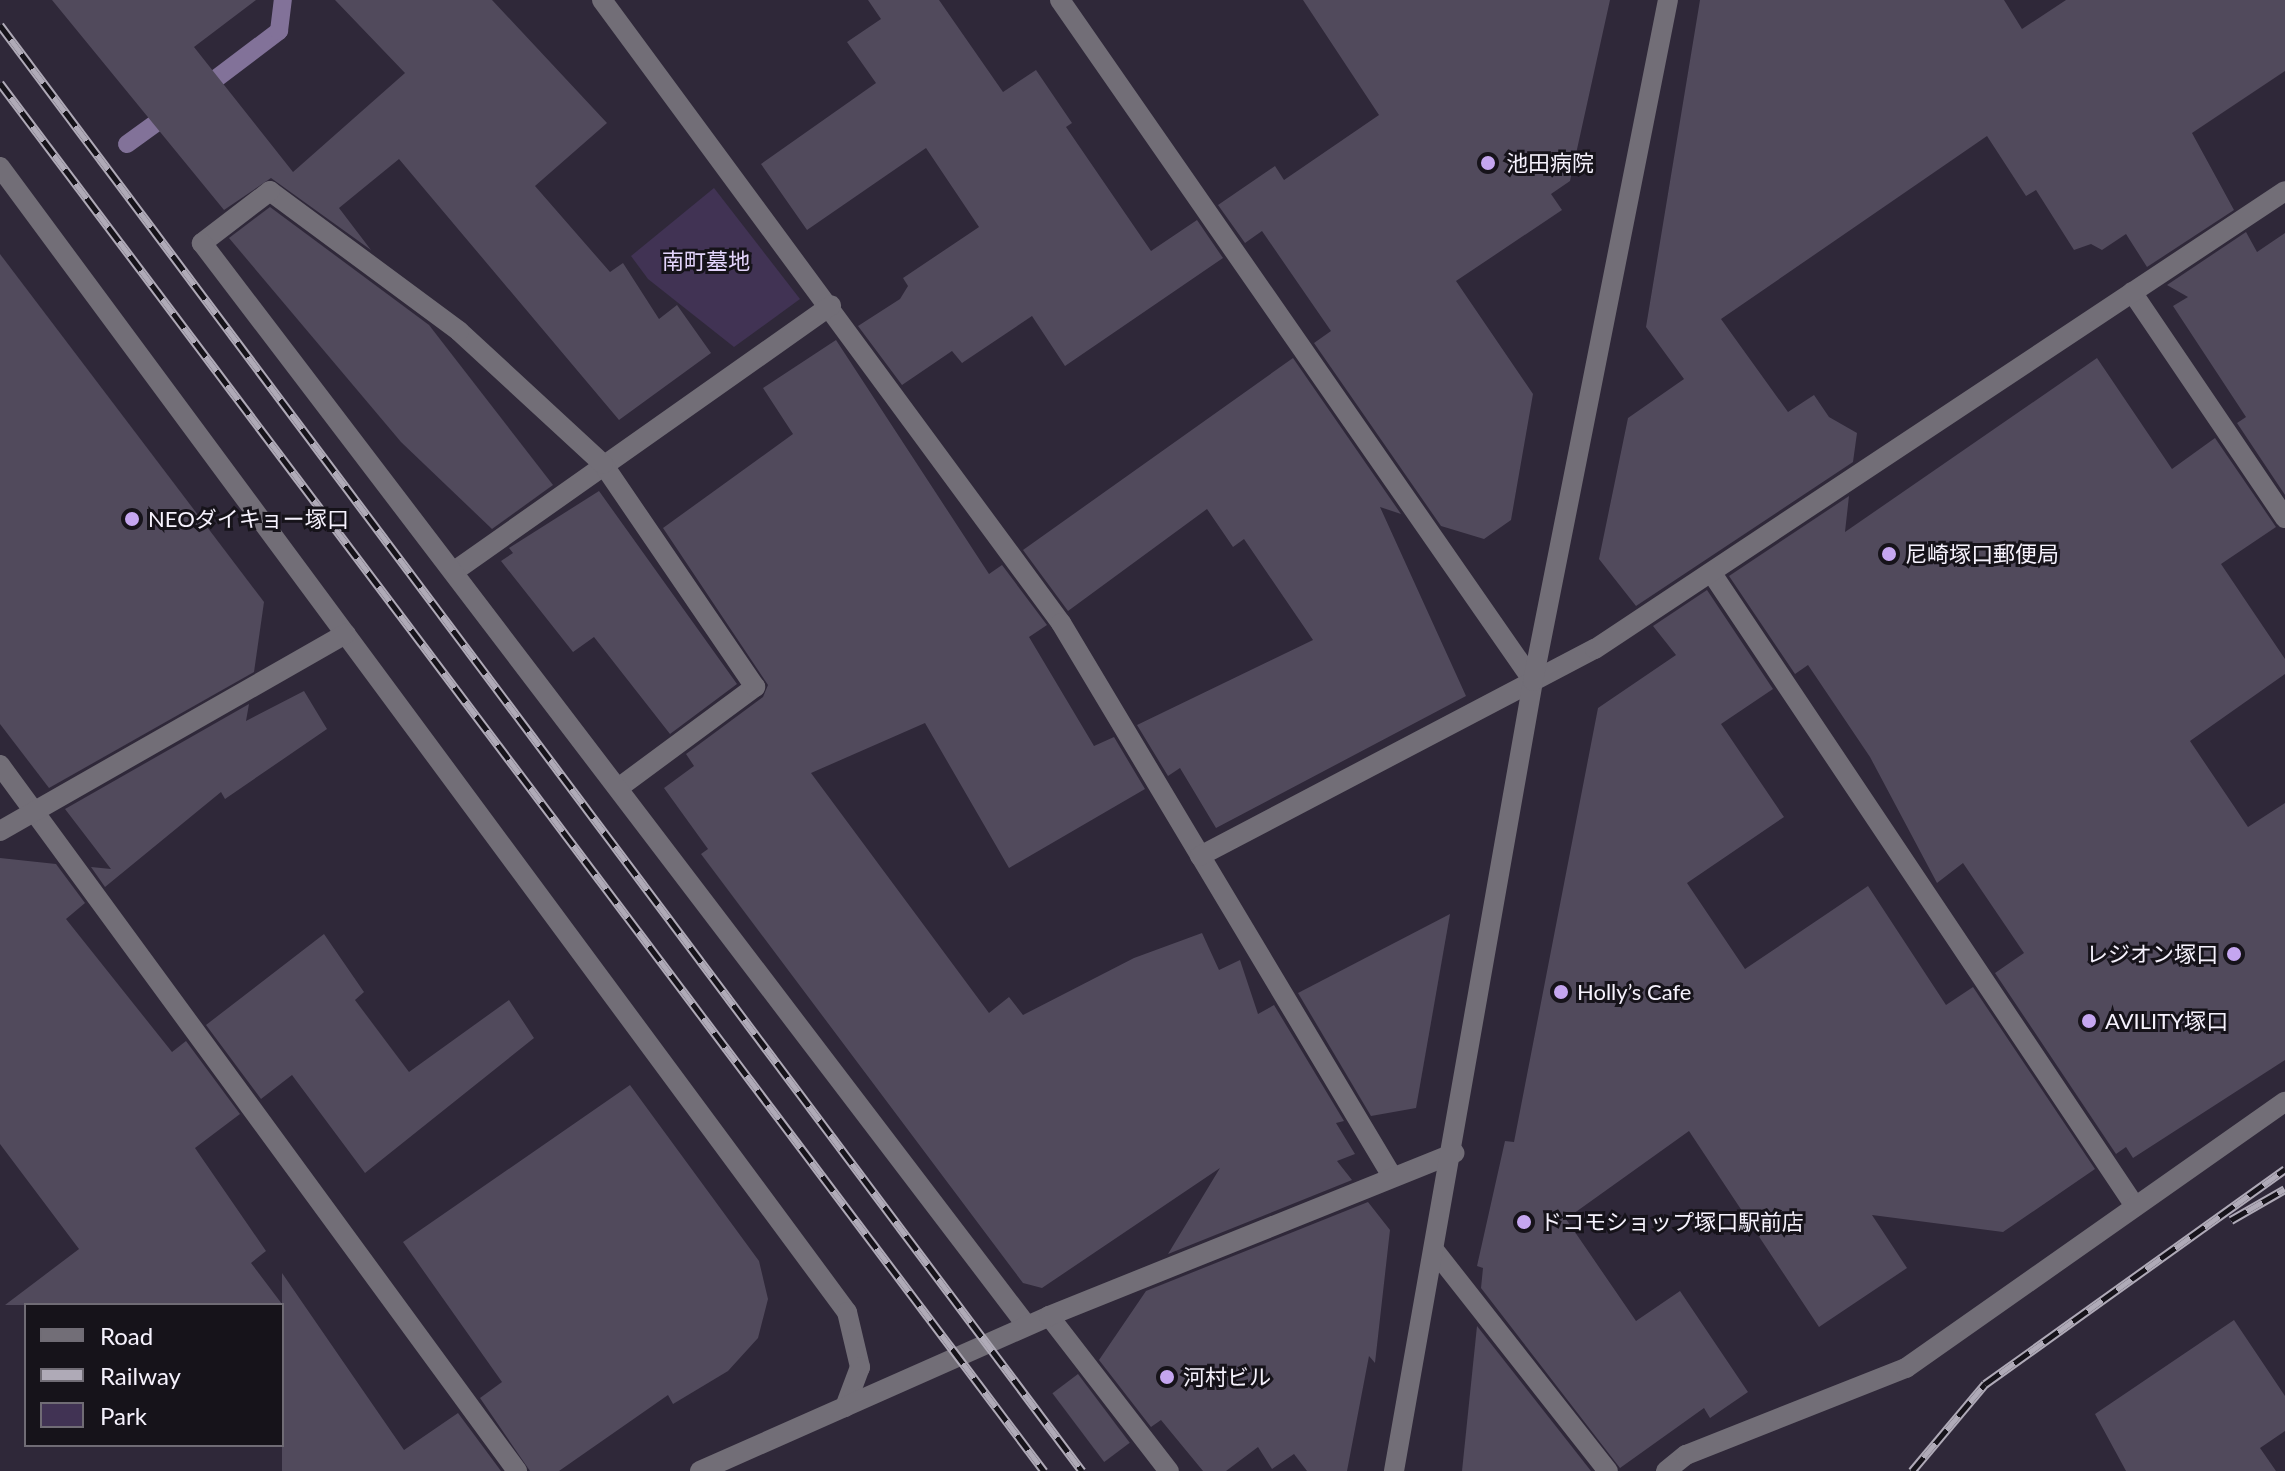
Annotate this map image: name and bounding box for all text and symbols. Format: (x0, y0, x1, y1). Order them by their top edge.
place label: 池田病院 (1506, 150, 1594, 176)
marker: 池田病院 (1477, 152, 1499, 174)
park label: 南町墓地 (662, 248, 750, 274)
place label: NEOダイキョー塚口 (148, 506, 349, 532)
marker: NEOダイキョー塚口 (123, 510, 141, 528)
place label: 尼崎塚口郵便局 (1905, 541, 2059, 567)
marker: 尼崎塚口郵便局 (1880, 545, 1898, 563)
place label: レジオン塚口 (2086, 941, 2218, 967)
marker: レジオン塚口 (2225, 945, 2243, 963)
place label: Holly’s Cafe (1577, 979, 1691, 1005)
marker: Holly’s Cafe (1552, 983, 1570, 1001)
place label: AVILITY塚口 (2105, 1008, 2228, 1034)
marker: AVILITY塚口 (2080, 1012, 2098, 1030)
place label: ドコモショップ塚口駅前店 (1540, 1209, 1804, 1235)
marker: ドコモショップ塚口駅前店 (1515, 1213, 1533, 1231)
legend (24, 1303, 284, 1447)
text: Road (100, 1321, 153, 1350)
text: Railway (100, 1361, 181, 1390)
place label: 河村ビル (1183, 1364, 1271, 1390)
marker: 河村ビル (1158, 1368, 1176, 1386)
text: Park (100, 1401, 147, 1430)

